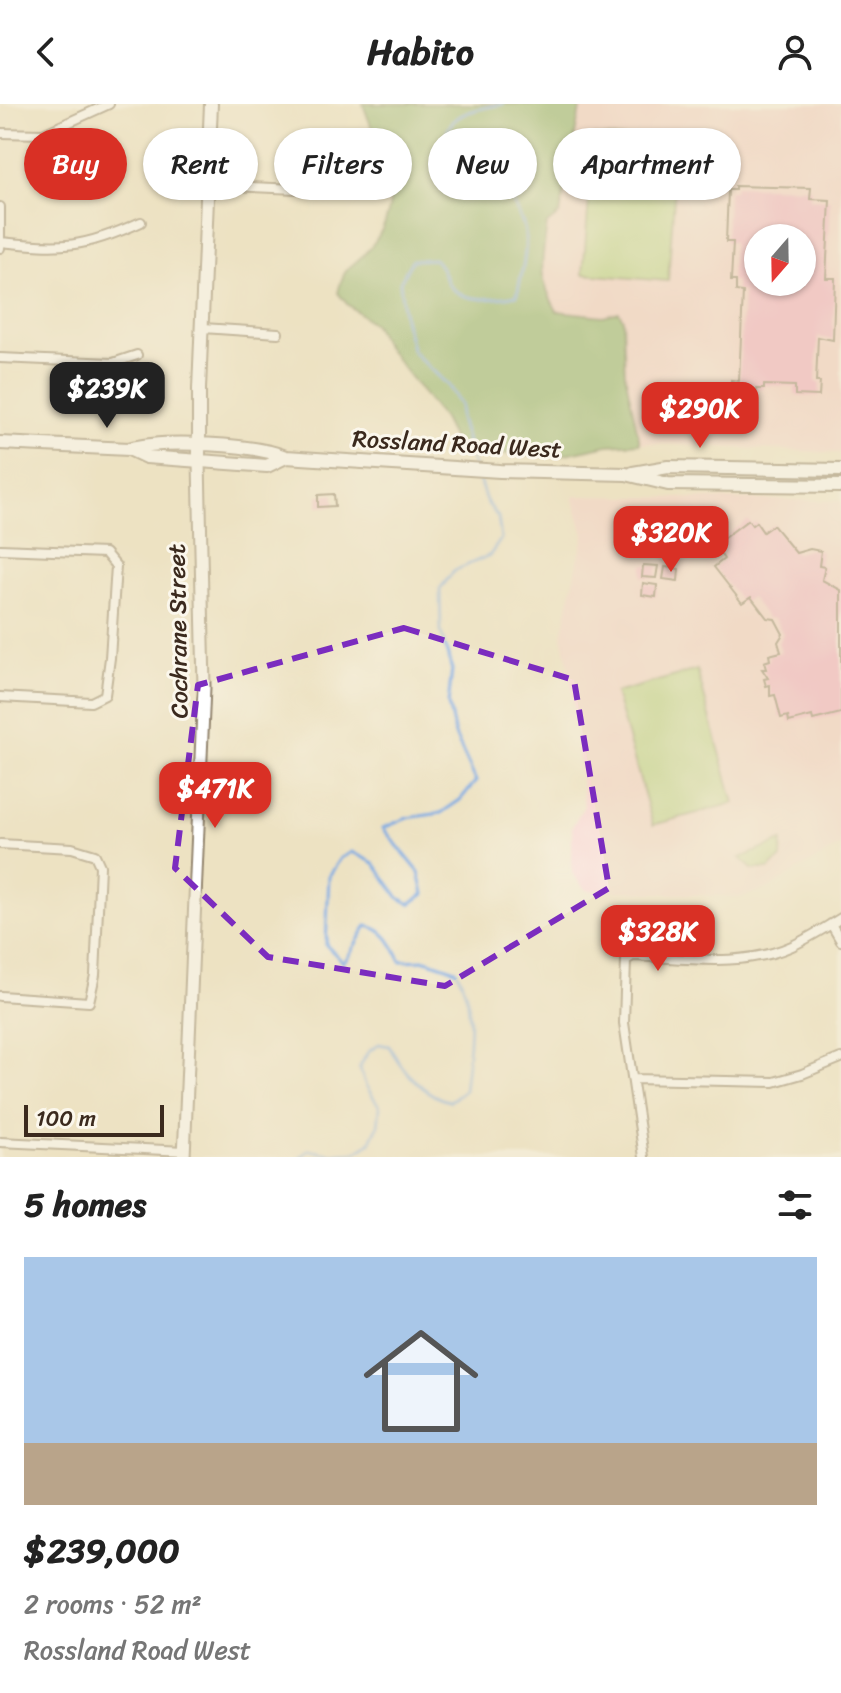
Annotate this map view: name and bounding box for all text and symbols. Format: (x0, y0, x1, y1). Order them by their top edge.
text: Habito (367, 20, 474, 84)
icon: back (24, 30, 68, 74)
icon: person (773, 30, 817, 74)
chip: Buy (24, 128, 127, 200)
chip: Rent (143, 128, 258, 200)
chip: Filters (274, 128, 412, 200)
chip: New (428, 128, 537, 200)
chip: Apartment (553, 128, 741, 200)
north arrow (744, 224, 816, 296)
map controls (744, 224, 816, 296)
pin: $239K (51, 362, 163, 430)
text: $239K (68, 365, 146, 411)
pin: $290K (644, 382, 756, 450)
text: $290K (660, 385, 740, 431)
street label: Rossland Road West (351, 418, 563, 470)
pin: $320K (615, 506, 727, 574)
text: $320K (631, 509, 711, 555)
street label: Cochrane Street (155, 543, 201, 719)
pin: $471K (159, 762, 271, 830)
text: $471K (177, 765, 253, 811)
pin: $328K (602, 905, 714, 973)
text: $328K (619, 908, 697, 954)
text: 100 m (36, 1099, 96, 1138)
scale bar (24, 1101, 164, 1137)
text: 5 homes (24, 1175, 146, 1235)
icon: filters (773, 1183, 817, 1227)
icon: home (349, 1309, 493, 1453)
text: $239,000 (24, 1521, 180, 1581)
text: 2 rooms · 52 m² (24, 1581, 202, 1627)
text: Rossland Road West (24, 1627, 251, 1673)

